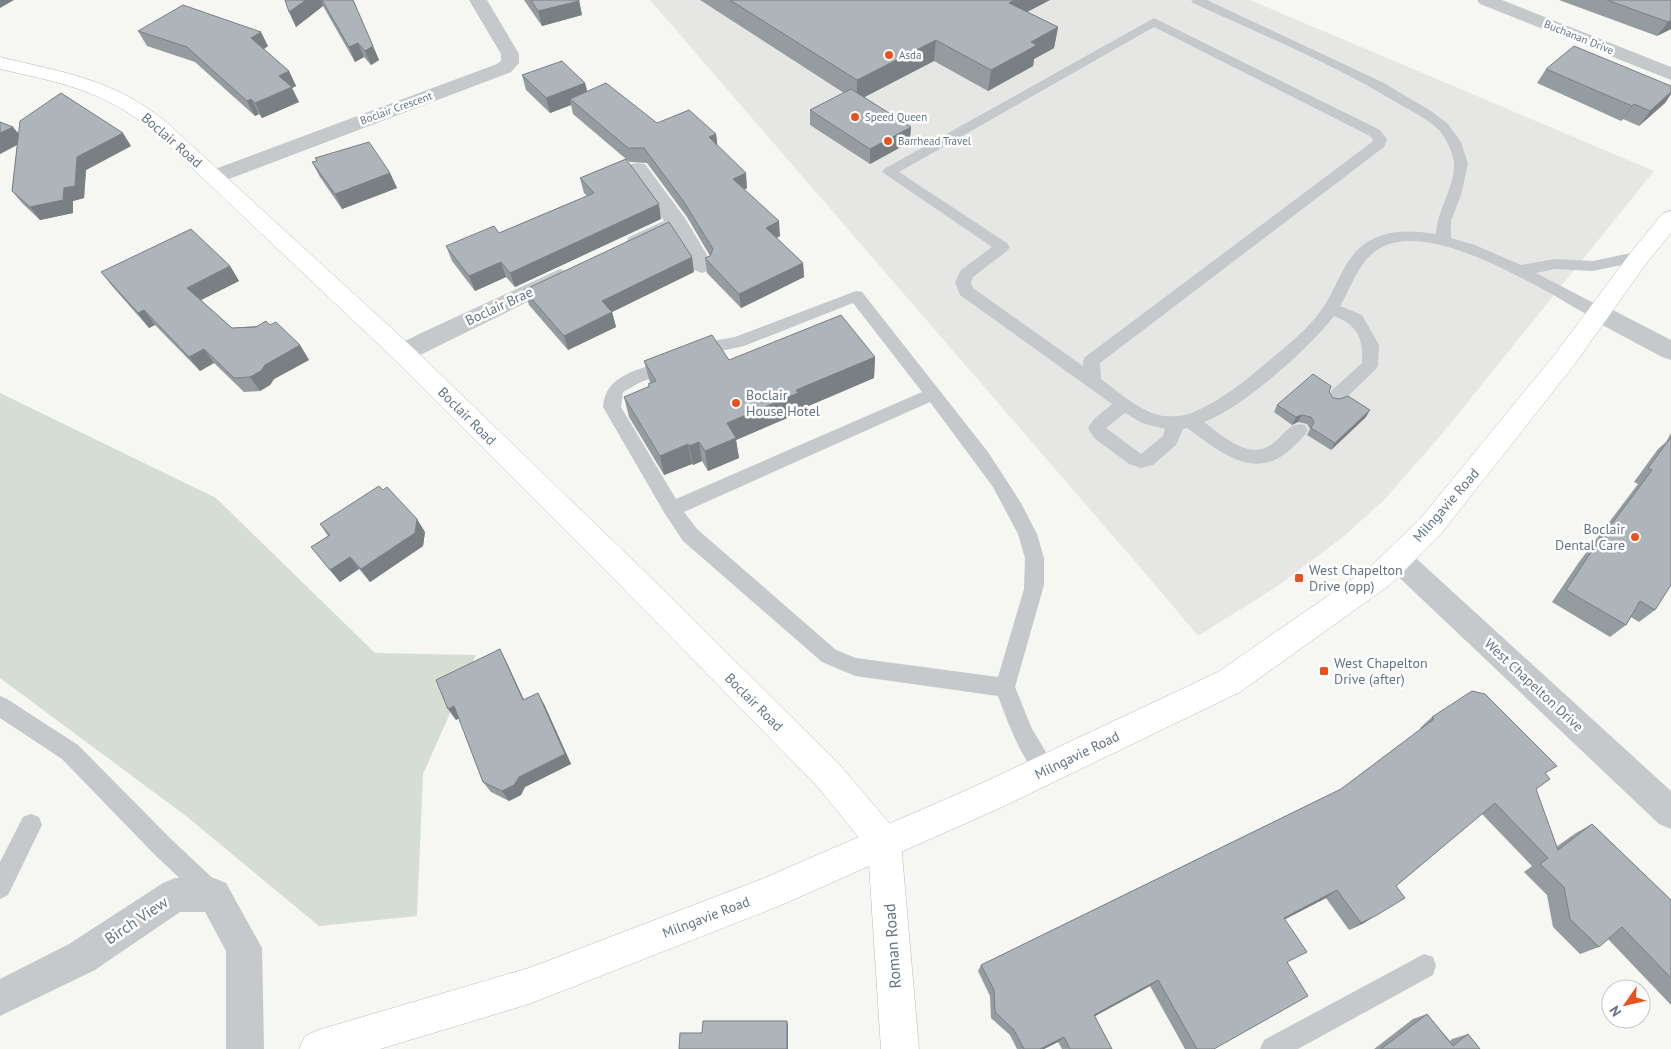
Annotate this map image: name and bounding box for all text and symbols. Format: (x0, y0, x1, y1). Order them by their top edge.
street label: Buchanan Drive (1542, 17, 1616, 57)
place label: Asda (899, 48, 921, 62)
marker: Asda (883, 49, 895, 61)
street label: Boclair Crescent (358, 88, 434, 128)
street label: Boclair Road (138, 109, 206, 171)
place label: Speed Queen (865, 110, 927, 124)
marker: Speed Queen (849, 111, 861, 123)
place label: Barrhead Travel (898, 134, 972, 148)
marker: Barrhead Travel (882, 135, 894, 147)
street label: Boclair Brae (462, 283, 536, 329)
street label: Boclair Road (434, 383, 500, 449)
place label: Boclair House Hotel (746, 386, 820, 420)
marker: Boclair House Hotel (730, 397, 742, 409)
street label: Milngavie Road (1409, 464, 1483, 546)
place label: Boclair Dental Care (1555, 520, 1625, 554)
marker: Boclair Dental Care (1629, 531, 1641, 543)
place label: West Chapelton Drive (opp) (1309, 561, 1403, 595)
marker: West Chapelton Drive (opp) (1293, 572, 1305, 584)
street label: West Chapelton Drive (1481, 635, 1587, 735)
place label: West Chapelton Drive (after) (1334, 654, 1428, 688)
marker: West Chapelton Drive (after) (1318, 665, 1330, 677)
street label: Boclair Road (721, 669, 787, 735)
street label: Milngavie Road (1032, 727, 1122, 783)
street label: Birch View (101, 891, 172, 948)
street label: Milngavie Road (660, 892, 752, 942)
street label: Roman Road (879, 903, 905, 989)
north arrow (1601, 979, 1651, 1029)
text: N (1605, 1002, 1625, 1020)

